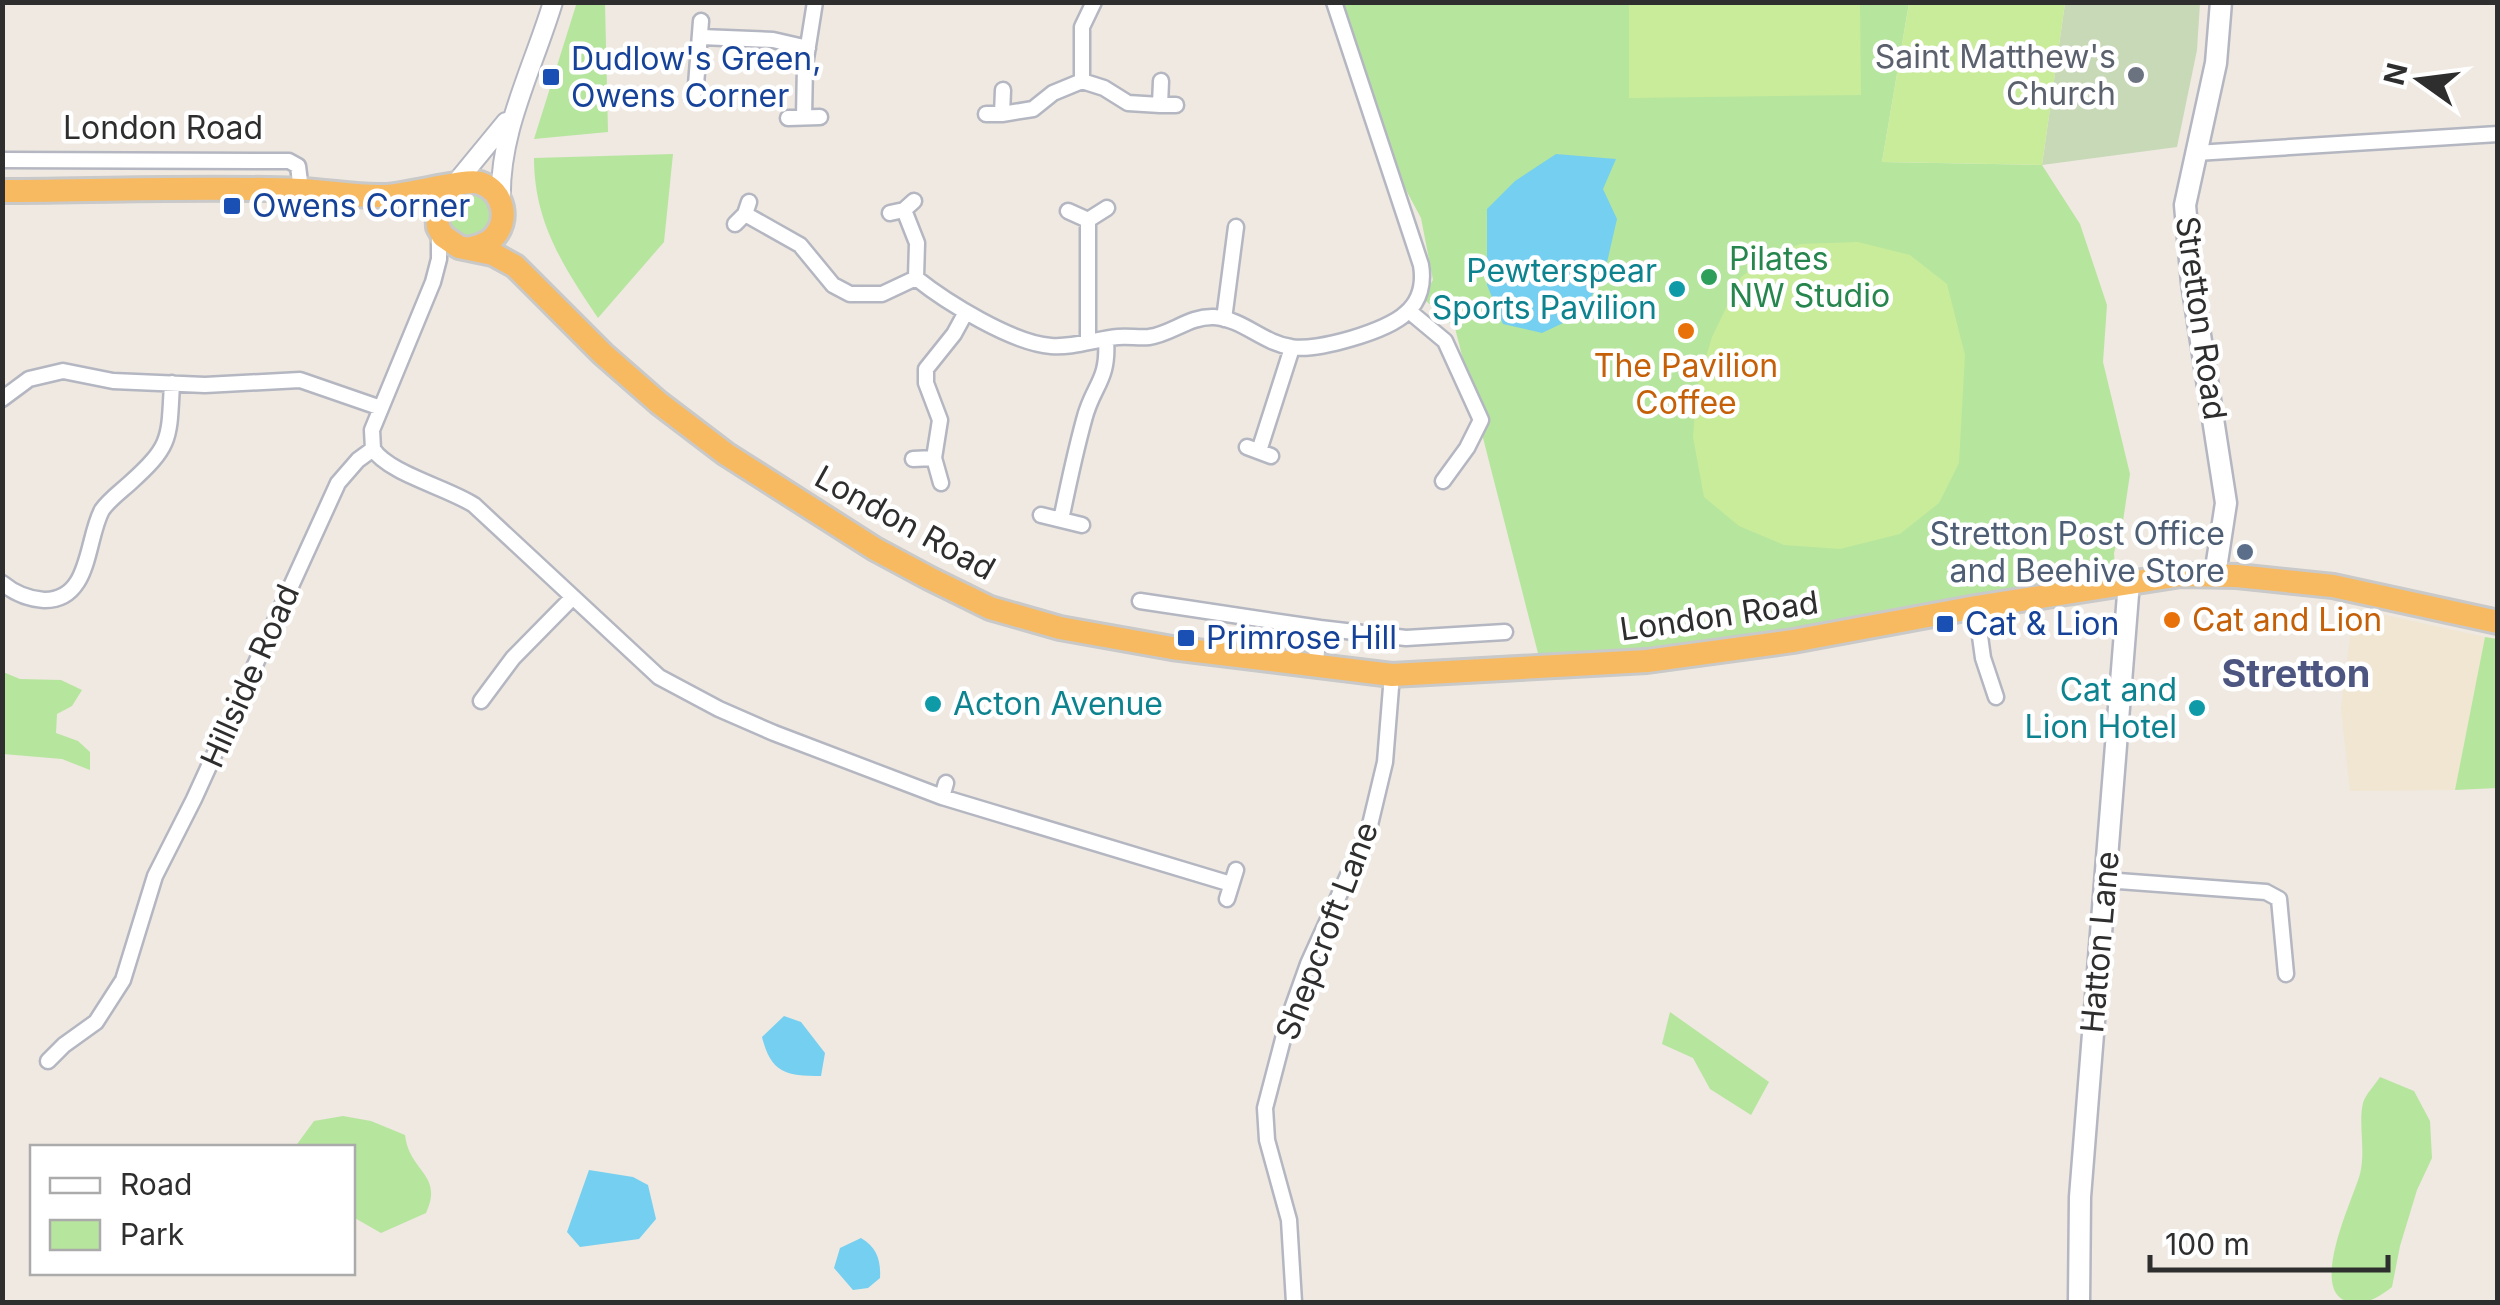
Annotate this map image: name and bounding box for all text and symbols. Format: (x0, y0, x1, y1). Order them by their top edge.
north arrow (2370, 30, 2470, 130)
place label: Saint Matthew's Church (1875, 37, 2116, 113)
place label: Dudlow's Green, Owens Corner (571, 39, 821, 115)
text: N (2377, 59, 2415, 88)
marker: Saint Matthew's Church (2125, 64, 2147, 86)
marker: Dudlow's Green, Owens Corner (540, 66, 562, 88)
street label: London Road (63, 108, 263, 147)
place label: Owens Corner (252, 186, 470, 225)
marker: Owens Corner (221, 195, 243, 217)
street label: Stretton Road (2168, 214, 2235, 422)
place label: Pilates NW Studio (1729, 239, 1890, 315)
place label: Pewterspear Sports Pavilion (1432, 251, 1657, 327)
marker: Pilates NW Studio (1698, 266, 1720, 288)
marker: Pewterspear Sports Pavilion (1666, 278, 1688, 300)
marker: The Pavilion Coffee (1675, 320, 1697, 342)
place label: The Pavilion Coffee (1594, 346, 1778, 422)
street label: London Road (808, 457, 1002, 588)
place label: Stretton Post Office and Beehive Store (1929, 514, 2225, 590)
marker: Stretton Post Office and Beehive Store (2234, 541, 2256, 563)
street label: Hillside Road (192, 578, 307, 773)
street label: London Road (1617, 582, 1821, 649)
place label: Cat and Lion (2192, 600, 2382, 639)
place label: Cat & Lion (1965, 604, 2119, 643)
marker: Cat and Lion (2161, 609, 2183, 631)
marker: Cat & Lion (1934, 613, 1956, 635)
place label: Primrose Hill (1206, 618, 1397, 657)
marker: Primrose Hill (1175, 627, 1197, 649)
district label: Stretton (2221, 650, 2371, 696)
place label: Cat and Lion Hotel (2025, 670, 2177, 746)
place label: Acton Avenue (953, 684, 1163, 723)
marker: Acton Avenue (922, 693, 944, 715)
marker: Cat and Lion Hotel (2186, 697, 2208, 719)
street label: Shepcroft Lane (1267, 816, 1386, 1045)
street label: Hatton Lane (2072, 849, 2127, 1034)
legend (30, 1145, 355, 1275)
text: Road (120, 1166, 192, 1202)
scale bar (2150, 1210, 2388, 1272)
text: Park (120, 1216, 185, 1252)
text: 100 m (2165, 1226, 2250, 1262)

